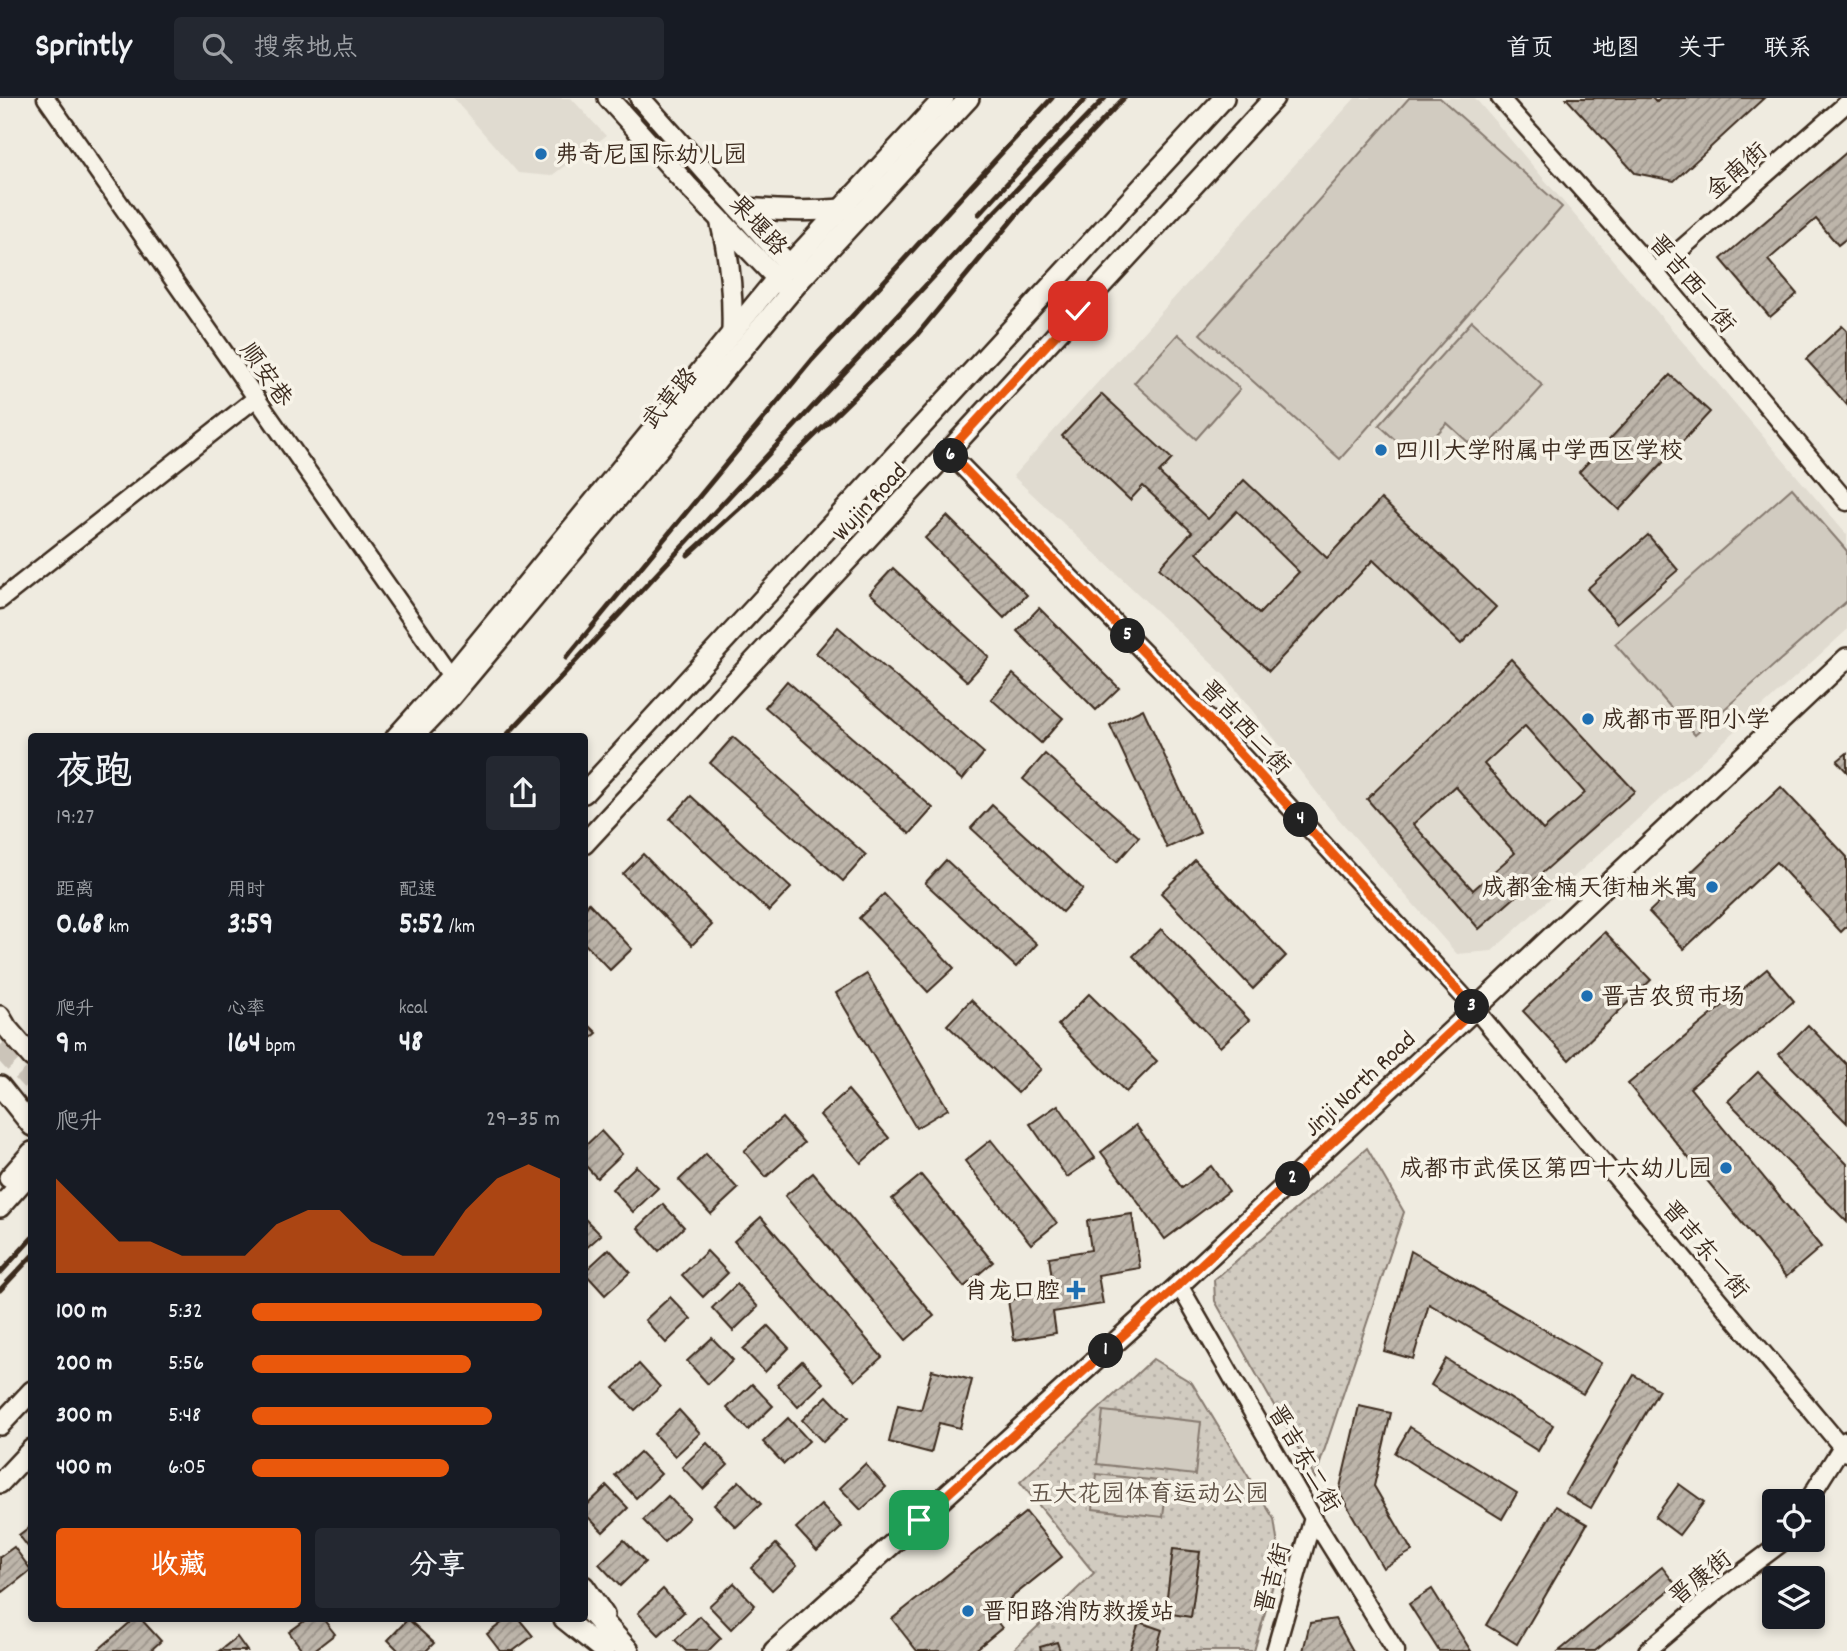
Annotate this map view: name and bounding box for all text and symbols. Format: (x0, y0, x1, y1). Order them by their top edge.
search box (174, 17, 664, 80)
text: Sprintly (35, 25, 132, 72)
icon: search (198, 29, 236, 67)
text: 搜索地点 (254, 31, 358, 68)
text: 首页 (1506, 33, 1554, 67)
text: 地图 (1592, 33, 1640, 67)
text: 关于 (1678, 33, 1726, 67)
text: 联系 (1764, 33, 1812, 67)
street label: 金南街 (1700, 136, 1776, 209)
place label: 弗奇尼国际幼儿园 (555, 140, 747, 174)
marker: 弗奇尼国际幼儿园 (533, 146, 549, 162)
street label: 果堰路 (720, 189, 794, 265)
street label: 晋吉西一街 (1639, 228, 1742, 342)
pin (1048, 281, 1108, 341)
icon: check (1059, 292, 1097, 330)
street label: 顺安巷 (230, 336, 299, 415)
street label: 武草路 (635, 361, 707, 438)
place label: 四川大学附属中学西区学校 (1395, 436, 1683, 470)
pin: 6 (934, 438, 968, 474)
text: 6 (946, 442, 955, 469)
marker: 四川大学附属中学西区学校 (1373, 442, 1389, 458)
street label: Wujin Road (826, 456, 916, 550)
pin: 5 (1110, 618, 1146, 654)
text: 5 (1123, 622, 1132, 649)
street label: 晋吉西二街 (1190, 674, 1297, 785)
place label: 成都市晋阳小学 (1602, 705, 1770, 739)
marker: 成都市晋阳小学 (1580, 711, 1596, 727)
text: 夜跑 (56, 748, 132, 803)
button: share (486, 756, 560, 830)
text: 19:27 (56, 802, 94, 835)
pin: 4 (1284, 802, 1318, 838)
text: 4 (1297, 806, 1304, 833)
place label: 成都金楠天街柚米寓 (1482, 873, 1698, 907)
text: 距离 (56, 878, 94, 905)
text: 用时 (227, 878, 265, 905)
text: 配速 (399, 878, 437, 905)
marker: 成都金楠天街柚米寓 (1704, 879, 1720, 895)
text: 0.68 (56, 905, 104, 948)
text: 3:59 (227, 905, 273, 948)
text: 5:52 (399, 905, 445, 948)
text: km (104, 915, 129, 942)
text: /km (445, 915, 475, 942)
place label: 晋吉农贸市场 (1601, 982, 1745, 1016)
marker: 晋吉农贸市场 (1579, 988, 1595, 1004)
pin: 3 (1454, 990, 1490, 1024)
text: 3 (1467, 993, 1476, 1020)
text: kcal (399, 996, 428, 1023)
text: 爬升 (56, 997, 94, 1024)
text: 心率 (227, 997, 265, 1024)
text: 48 (399, 1023, 423, 1066)
text: 9 (56, 1024, 70, 1067)
text: 164 (227, 1024, 261, 1067)
street label: Jinji North Road (1298, 1024, 1425, 1146)
text: m (70, 1034, 87, 1061)
text: bpm (261, 1034, 295, 1061)
text: 29–35 m (486, 1104, 560, 1137)
text: 爬升 (56, 1107, 102, 1140)
place label: 成都市武侯区第四十六幼儿园 (1400, 1154, 1712, 1188)
marker: 成都市武侯区第四十六幼儿园 (1718, 1160, 1734, 1176)
pin: 2 (1276, 1162, 1310, 1196)
text: 2 (1288, 1165, 1297, 1192)
street label: 晋吉东一街 (1652, 1194, 1755, 1308)
place label: 肖龙口腔 (964, 1276, 1060, 1310)
marker: 肖龙口腔 (1066, 1280, 1086, 1300)
text: 100 m (56, 1296, 107, 1329)
text: 5:32 (168, 1296, 203, 1329)
pin: 1 (1088, 1334, 1124, 1368)
text: 1 (1103, 1337, 1108, 1364)
text: 200 m (56, 1348, 112, 1381)
text: 5:56 (168, 1348, 204, 1381)
street label: 晋吉东二街 (1258, 1399, 1347, 1520)
text: 300 m (56, 1400, 112, 1433)
text: 5:48 (168, 1400, 201, 1433)
text: 400 m (56, 1452, 112, 1485)
text: 6:05 (168, 1452, 206, 1485)
park label: 五大花园体育运动公园 (1029, 1479, 1269, 1513)
map controls (1762, 1489, 1825, 1629)
button: locate (1762, 1489, 1825, 1552)
pin (889, 1490, 949, 1550)
icon: arrive (900, 1501, 938, 1539)
button: 收藏 (56, 1528, 301, 1608)
button: 分享 (315, 1528, 560, 1608)
street label: 晋吉街 (1249, 1540, 1301, 1618)
street label: 晋康街 (1663, 1543, 1741, 1615)
button: layers (1762, 1566, 1825, 1629)
place label: 晋阳路消防救援站 (982, 1597, 1174, 1631)
marker: 晋阳路消防救援站 (960, 1603, 976, 1619)

